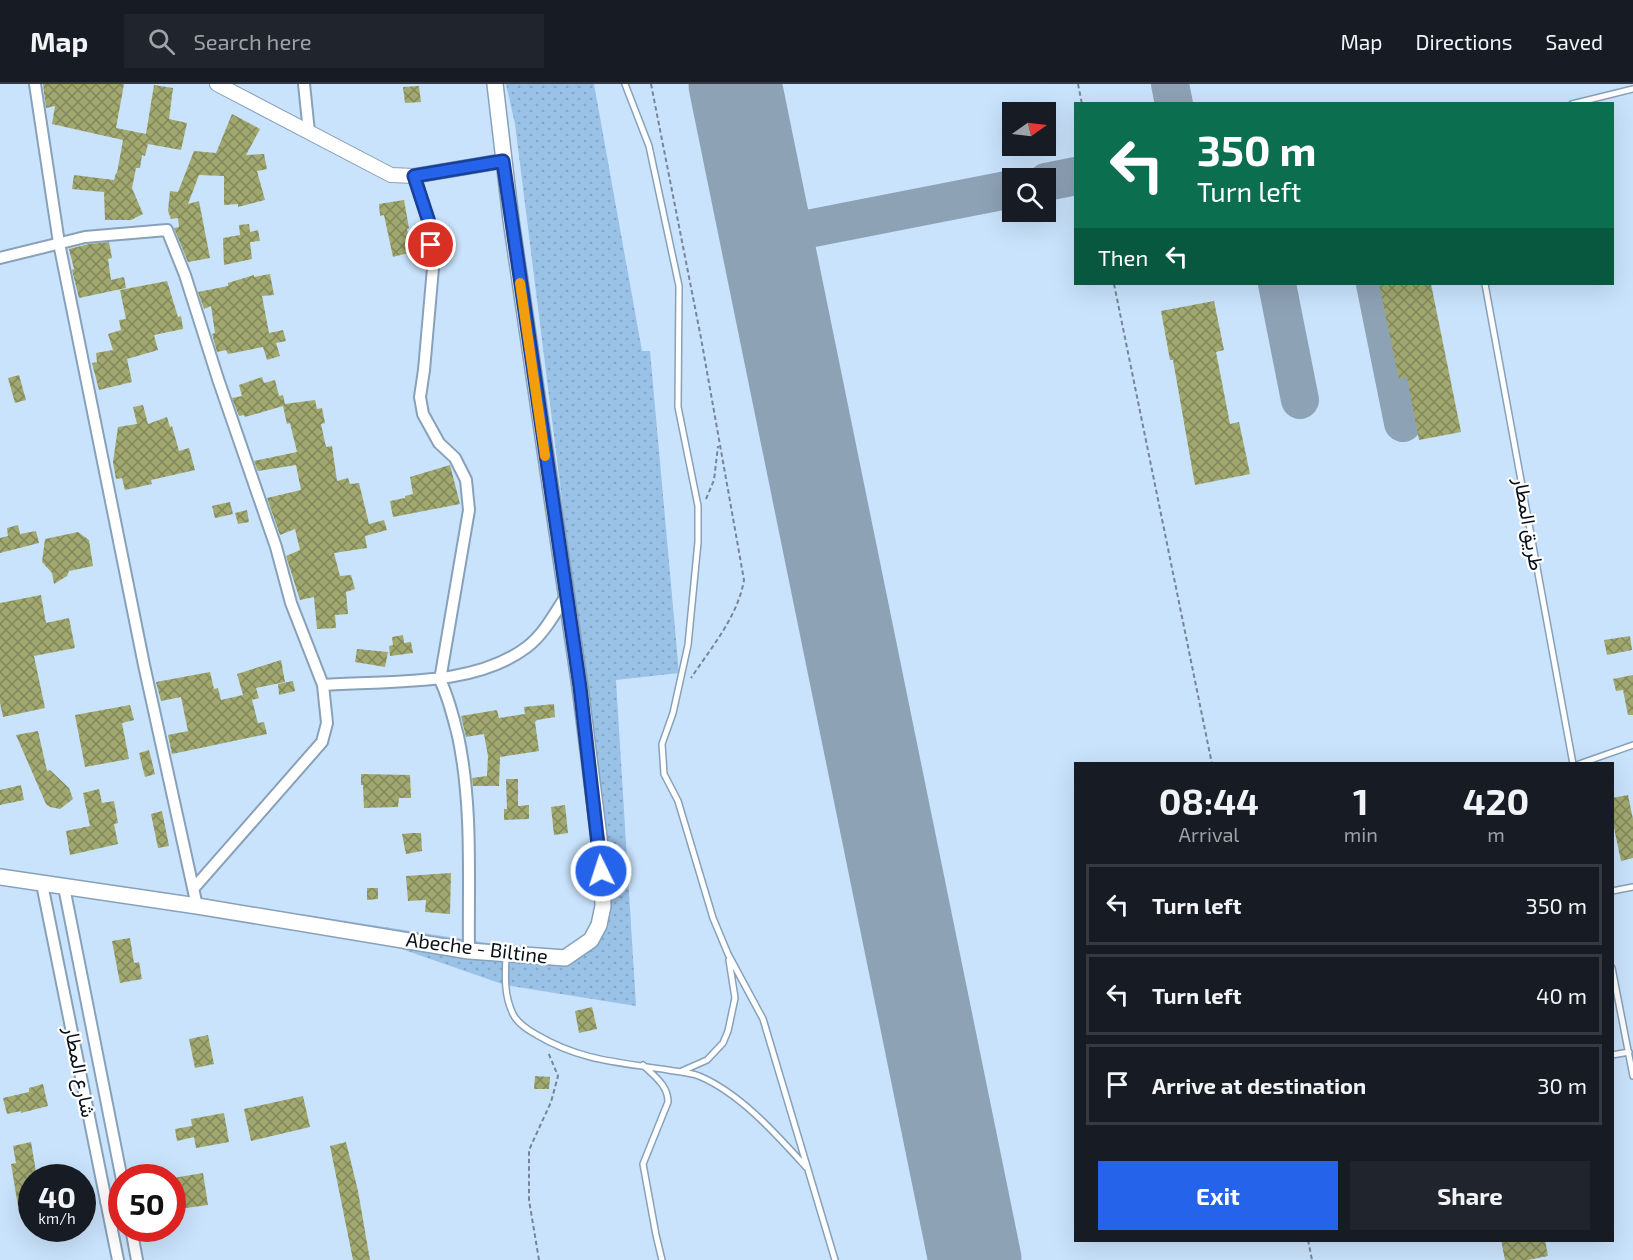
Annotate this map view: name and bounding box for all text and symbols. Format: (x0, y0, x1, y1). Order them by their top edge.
search box (124, 14, 544, 68)
text: Map (30, 24, 88, 58)
icon: search (145, 25, 178, 58)
text: Search here (193, 28, 312, 54)
text: Map (1340, 29, 1383, 54)
text: Directions (1416, 29, 1512, 54)
text: Saved (1545, 29, 1603, 54)
north arrow (1002, 102, 1056, 156)
map controls (1002, 102, 1056, 222)
text: 350 m (1197, 124, 1317, 174)
icon: left (1098, 126, 1176, 204)
button: search (1002, 168, 1056, 222)
text: Turn left (1197, 175, 1301, 207)
pin (405, 219, 456, 270)
icon: arrive (414, 228, 447, 261)
icon: left (1160, 240, 1193, 273)
text: Then (1098, 244, 1148, 270)
street label: طريق المطار (1508, 474, 1550, 573)
text: 08:44 (1159, 779, 1259, 822)
text: 1 (1353, 779, 1369, 822)
text: 420 (1463, 779, 1529, 822)
text: Arrival (1178, 822, 1239, 846)
text: min (1344, 822, 1378, 846)
text: m (1487, 822, 1505, 846)
position arrow (569, 839, 633, 903)
icon: left (1101, 888, 1134, 921)
text: Turn left (1152, 892, 1241, 918)
text: 350 m (1526, 892, 1587, 918)
street label: Abeche - Biltine (405, 926, 549, 968)
icon: left (1101, 978, 1134, 1011)
text: Turn left (1152, 982, 1241, 1008)
text: 40 m (1536, 982, 1587, 1008)
street label: شارع المطار (57, 1023, 102, 1120)
icon: arrive (1101, 1068, 1134, 1101)
text: Arrive at destination (1152, 1072, 1366, 1098)
text: 30 m (1537, 1072, 1587, 1098)
button: Exit (1098, 1161, 1338, 1230)
button: Share (1350, 1161, 1590, 1230)
speed limit sign: 50 (108, 1164, 186, 1242)
text: 40 (38, 1178, 76, 1214)
text: km/h (38, 1209, 76, 1227)

